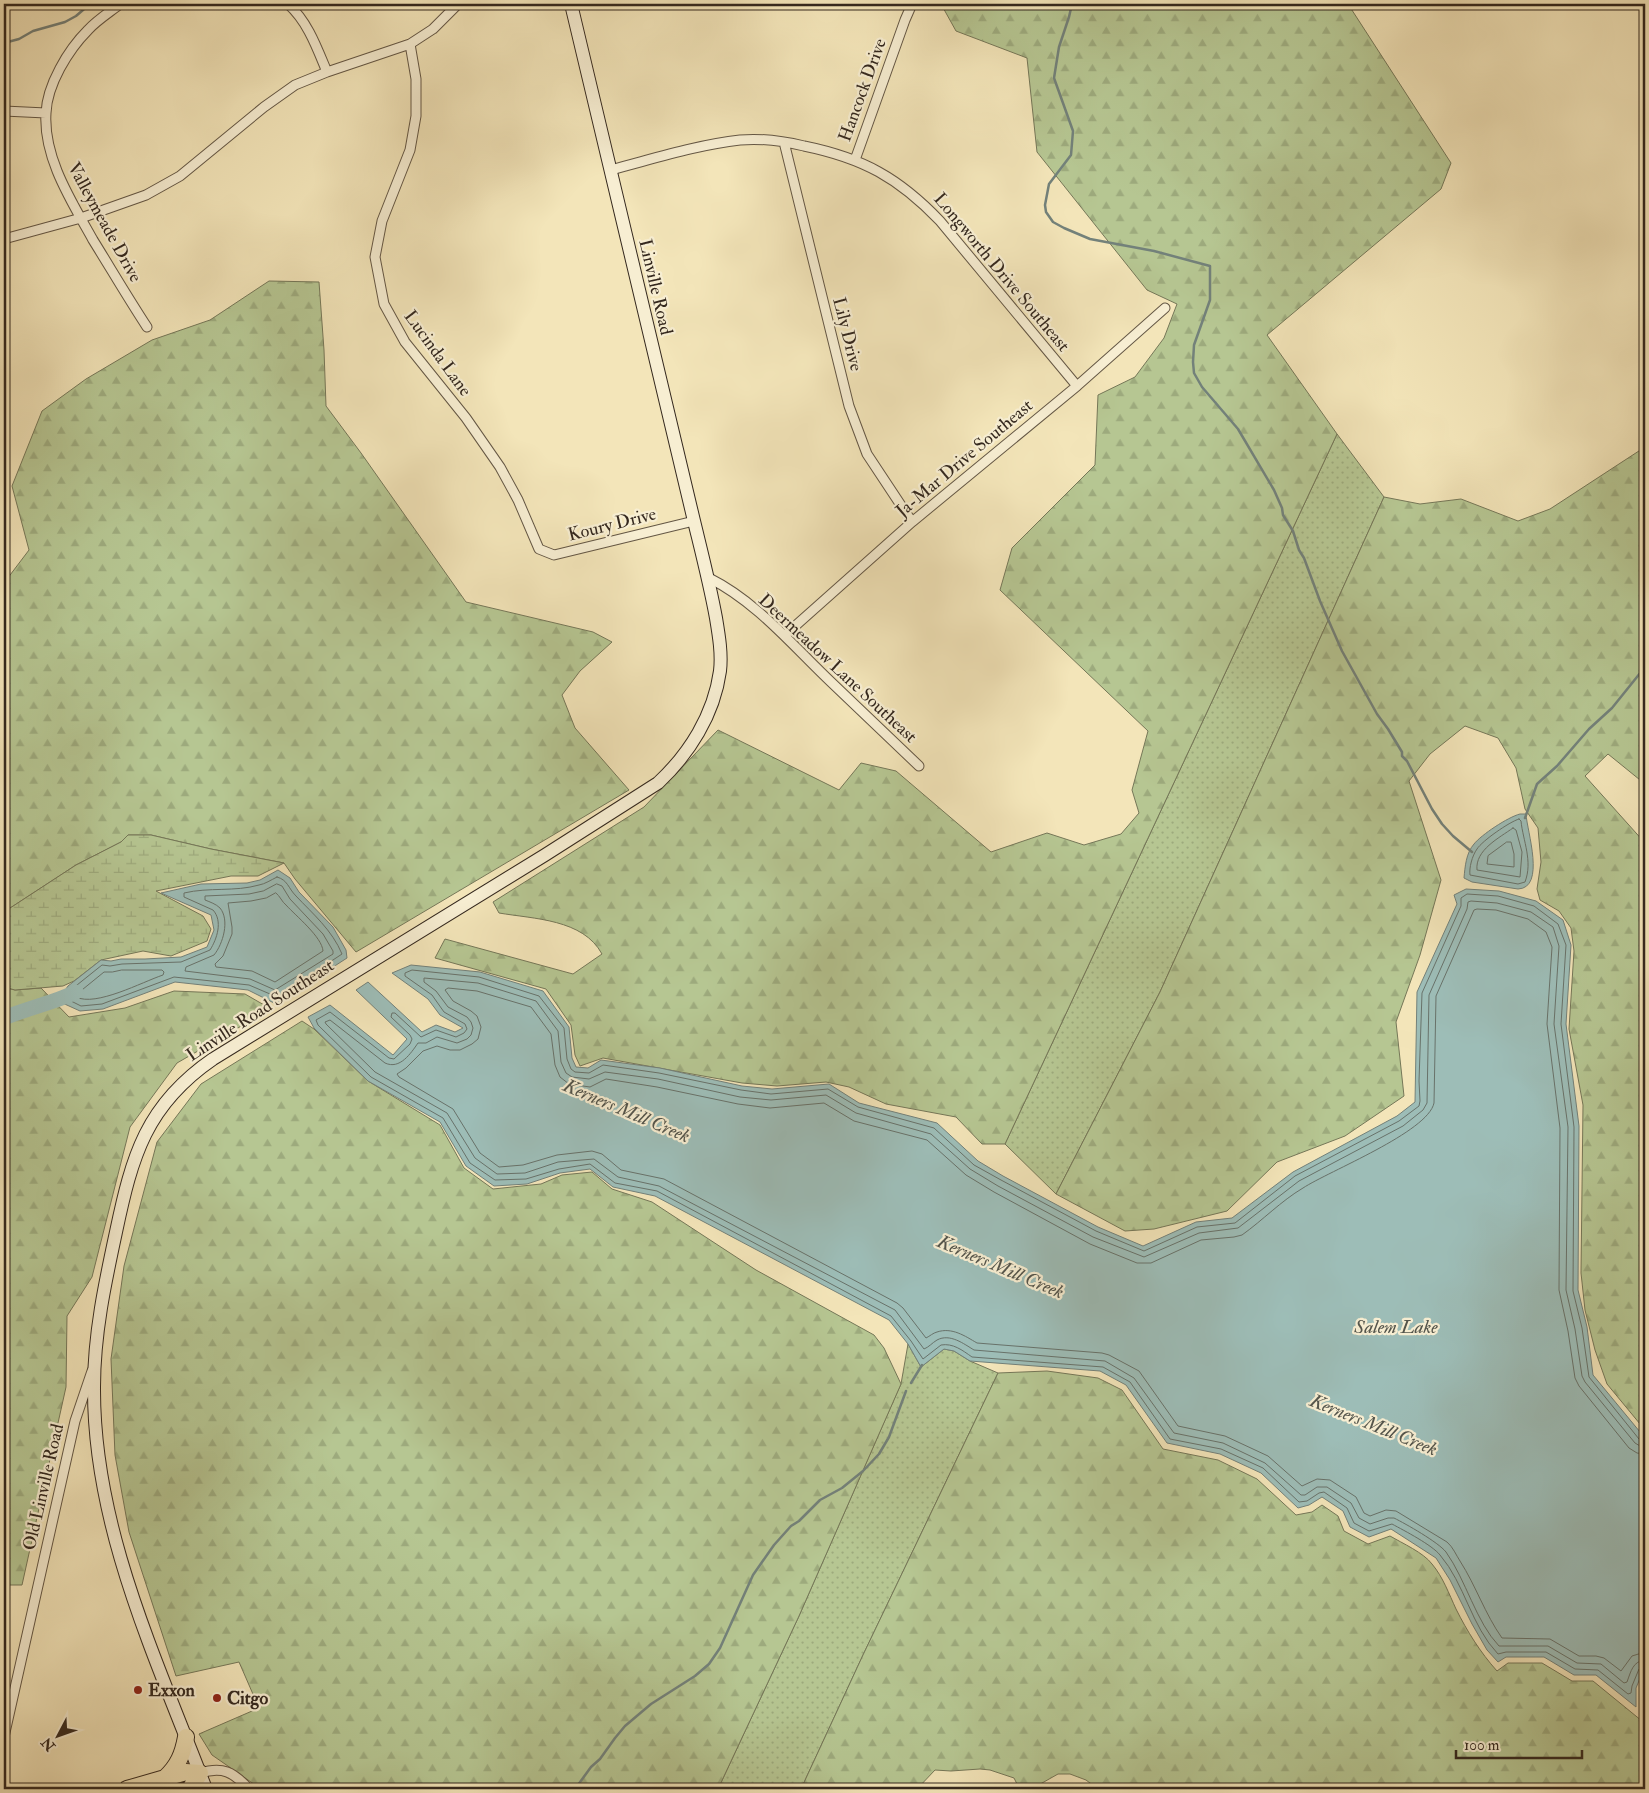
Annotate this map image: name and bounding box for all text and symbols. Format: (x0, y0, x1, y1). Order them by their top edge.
street label: Hancock Drive (833, 35, 892, 145)
street label: Valleymeade Drive (62, 158, 147, 287)
street label: Longworth Drive Southeast (928, 188, 1075, 357)
street label: Linville Road (633, 237, 678, 337)
street label: Lily Drive (827, 295, 868, 374)
street label: Lucinda Lane (399, 306, 477, 401)
street label: Ja-Mar Drive Southeast (890, 394, 1038, 523)
street label: Koury Drive (566, 502, 659, 547)
street label: Deermeadow Lane Southeast (753, 589, 922, 748)
street label: Linville Road Southeast (182, 954, 339, 1067)
water label: Kerners Mill Creek (559, 1073, 694, 1148)
water label: Kerners Mill Creek (933, 1229, 1068, 1304)
water label: Salem Lake (1353, 1315, 1438, 1339)
water label: Kerners Mill Creek (1305, 1388, 1441, 1461)
street label: Old Linville Road (18, 1421, 69, 1553)
place label: Exxon (148, 1679, 195, 1702)
marker: Exxon (132, 1684, 144, 1696)
place label: Citgo (227, 1687, 268, 1710)
marker: Citgo (211, 1692, 223, 1704)
north arrow (32, 1710, 82, 1760)
scale bar (1456, 1728, 1583, 1760)
text: N (38, 1734, 60, 1755)
text: 100 m (1464, 1736, 1500, 1755)

